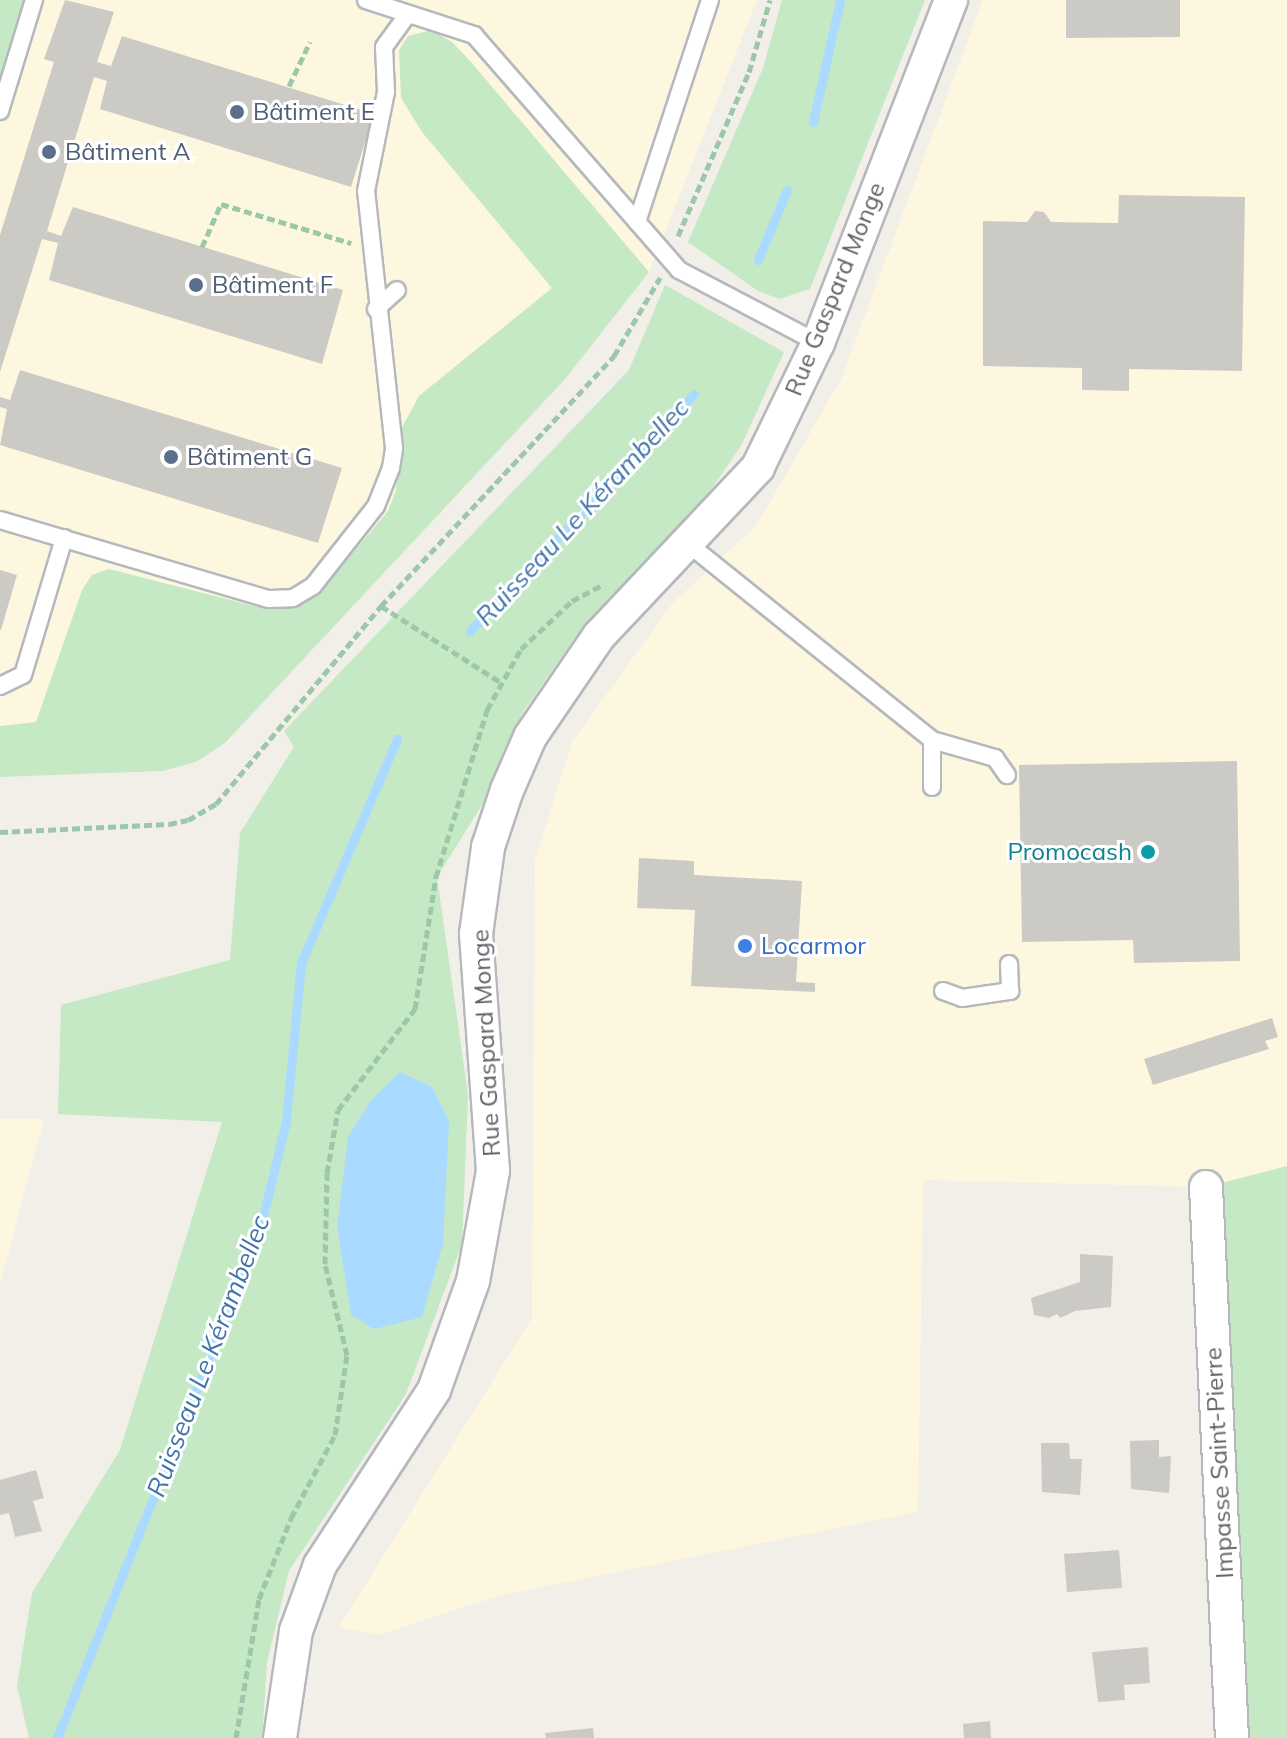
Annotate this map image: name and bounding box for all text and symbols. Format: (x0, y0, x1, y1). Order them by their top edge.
place label: Bâtiment E (253, 98, 375, 126)
marker: Bâtiment E (228, 103, 246, 121)
place label: Bâtiment A (65, 138, 190, 166)
marker: Bâtiment A (40, 143, 58, 161)
street label: Rue Gaspard Monge (779, 178, 891, 400)
place label: Bâtiment F (212, 271, 333, 299)
marker: Bâtiment F (187, 276, 205, 294)
water label: Ruisseau Le Kérambellec (469, 392, 695, 632)
place label: Bâtiment G (187, 443, 312, 471)
marker: Bâtiment G (162, 448, 180, 466)
place label: Promocash (1007, 838, 1132, 866)
marker: Promocash (1139, 843, 1157, 861)
street label: Rue Gaspard Monge (466, 929, 506, 1157)
place label: Locarmor (761, 932, 866, 960)
marker: Locarmor (736, 937, 754, 955)
water label: Ruisseau Le Kérambellec (140, 1211, 276, 1501)
street label: Impasse Saint-Pierre (1199, 1347, 1239, 1579)

